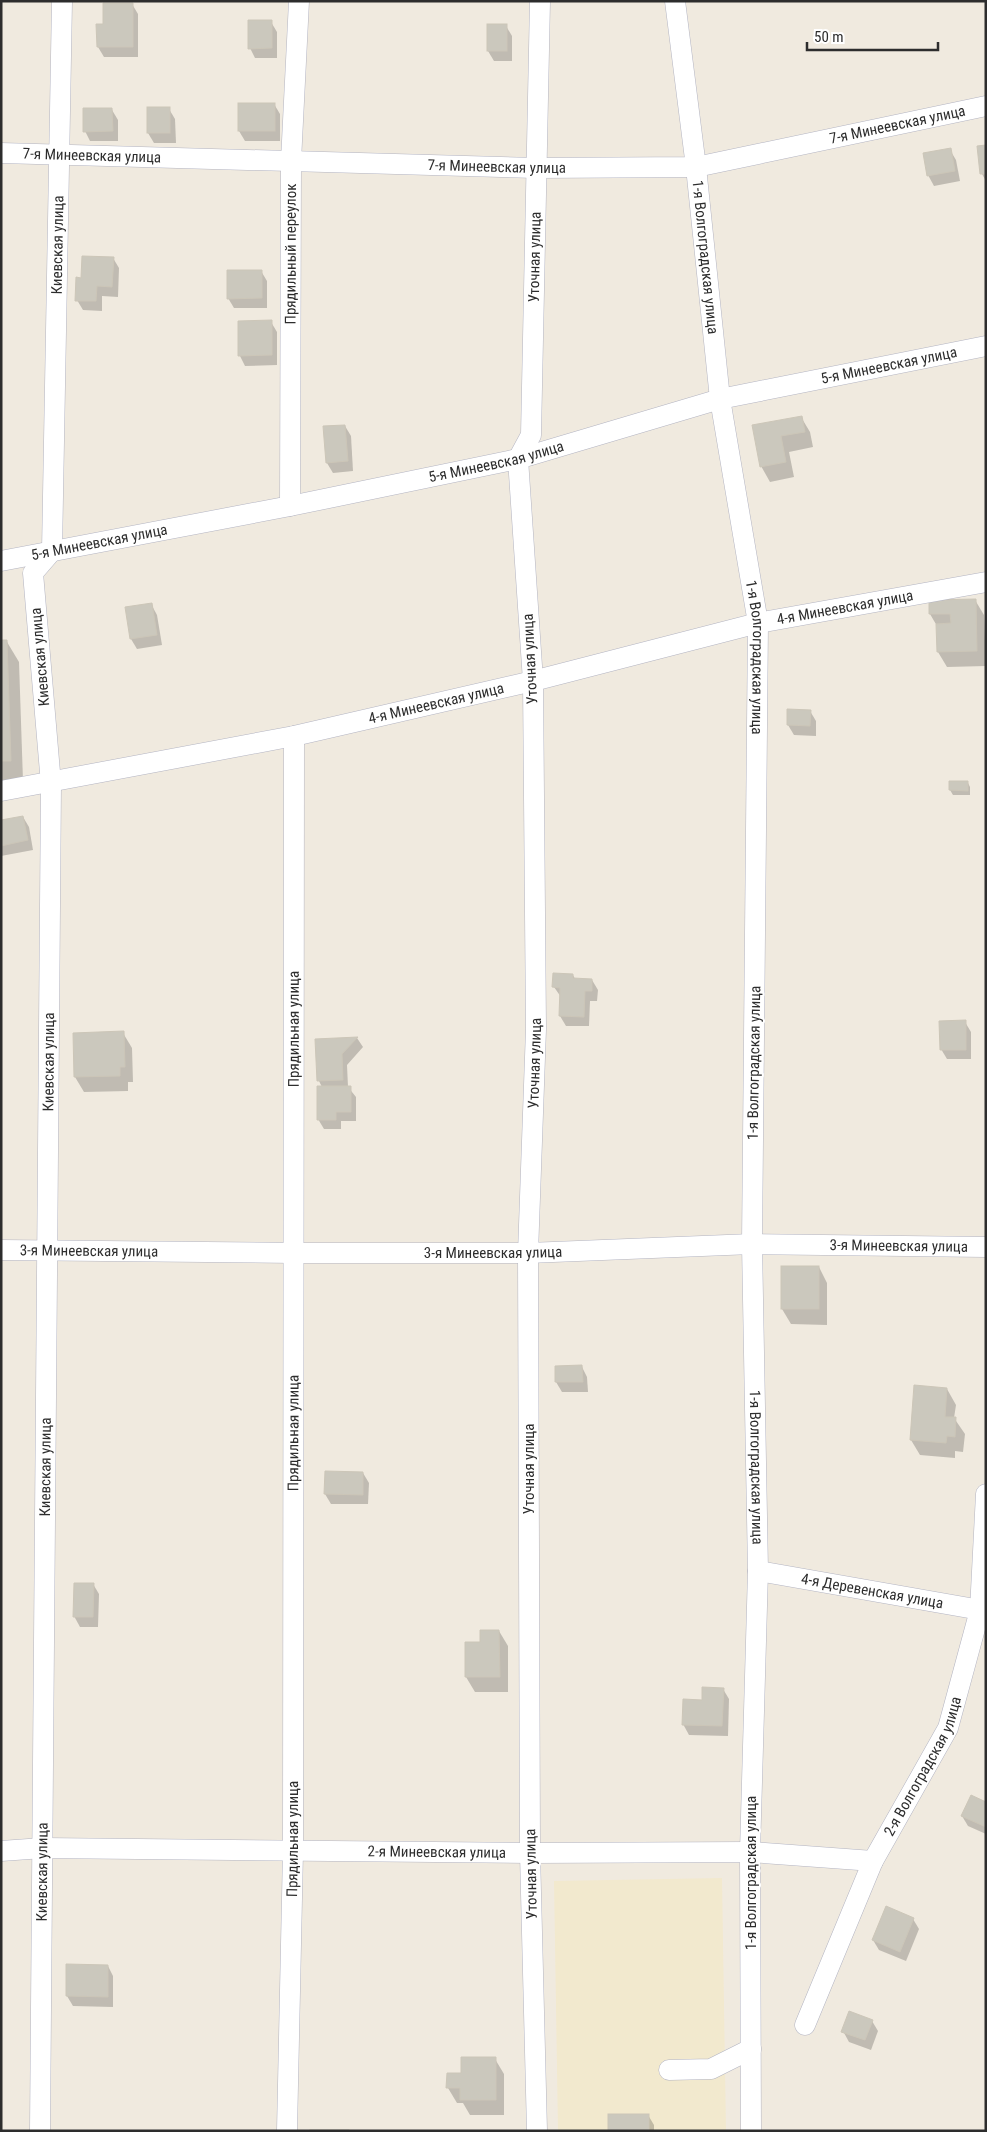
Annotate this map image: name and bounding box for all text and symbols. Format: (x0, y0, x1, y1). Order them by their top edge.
scale bar (807, 20, 938, 52)
text: 50 m (814, 28, 844, 46)
street label: 7-я Минеевская улица (828, 102, 967, 148)
street label: 7-я Минеевская улица (23, 145, 161, 166)
street label: 7-я Минеевская улица (427, 156, 566, 177)
street label: 1-я Волгоградская улица (688, 179, 722, 335)
street label: Прядильный переулок (282, 184, 300, 324)
street label: Киевская улица (48, 195, 67, 295)
street label: Уточная улица (525, 211, 545, 303)
street label: 5-я Минеевская улица (819, 343, 959, 388)
street label: 5-я Минеевская улица (427, 437, 566, 486)
street label: 5-я Минеевская улица (30, 521, 169, 564)
street label: 1-я Волгоградская улица (742, 579, 767, 735)
street label: 4-я Минеевская улица (775, 586, 915, 628)
street label: Киевская улица (27, 607, 53, 707)
street label: Уточная улица (519, 613, 541, 705)
street label: 4-я Минеевская улица (367, 679, 506, 728)
street label: Прядильная улица (285, 971, 303, 1087)
street label: 1-я Волгоградская улица (744, 986, 764, 1140)
street label: Киевская улица (39, 1013, 58, 1112)
street label: Уточная улица (524, 1018, 545, 1109)
street label: 3-я Минеевская улица (829, 1236, 968, 1256)
street label: 3-я Минеевская улица (20, 1241, 158, 1261)
street label: 3-я Минеевская улица (424, 1243, 563, 1262)
street label: Прядильная улица (284, 1375, 302, 1491)
street label: 1-я Волгоградская улица (746, 1390, 767, 1545)
street label: Киевская улица (36, 1418, 55, 1517)
street label: Уточная улица (520, 1424, 538, 1514)
street label: 4-я Деревенская улица (800, 1570, 945, 1612)
street label: 2-я Волгоградская улица (880, 1695, 965, 1839)
street label: Прядильная улица (283, 1781, 302, 1897)
street label: 1-я Волгоградская улица (742, 1796, 760, 1950)
street label: Киевская улица (33, 1823, 52, 1922)
street label: Уточная улица (521, 1828, 541, 1920)
street label: 2-я Минеевская улица (368, 1842, 506, 1862)

